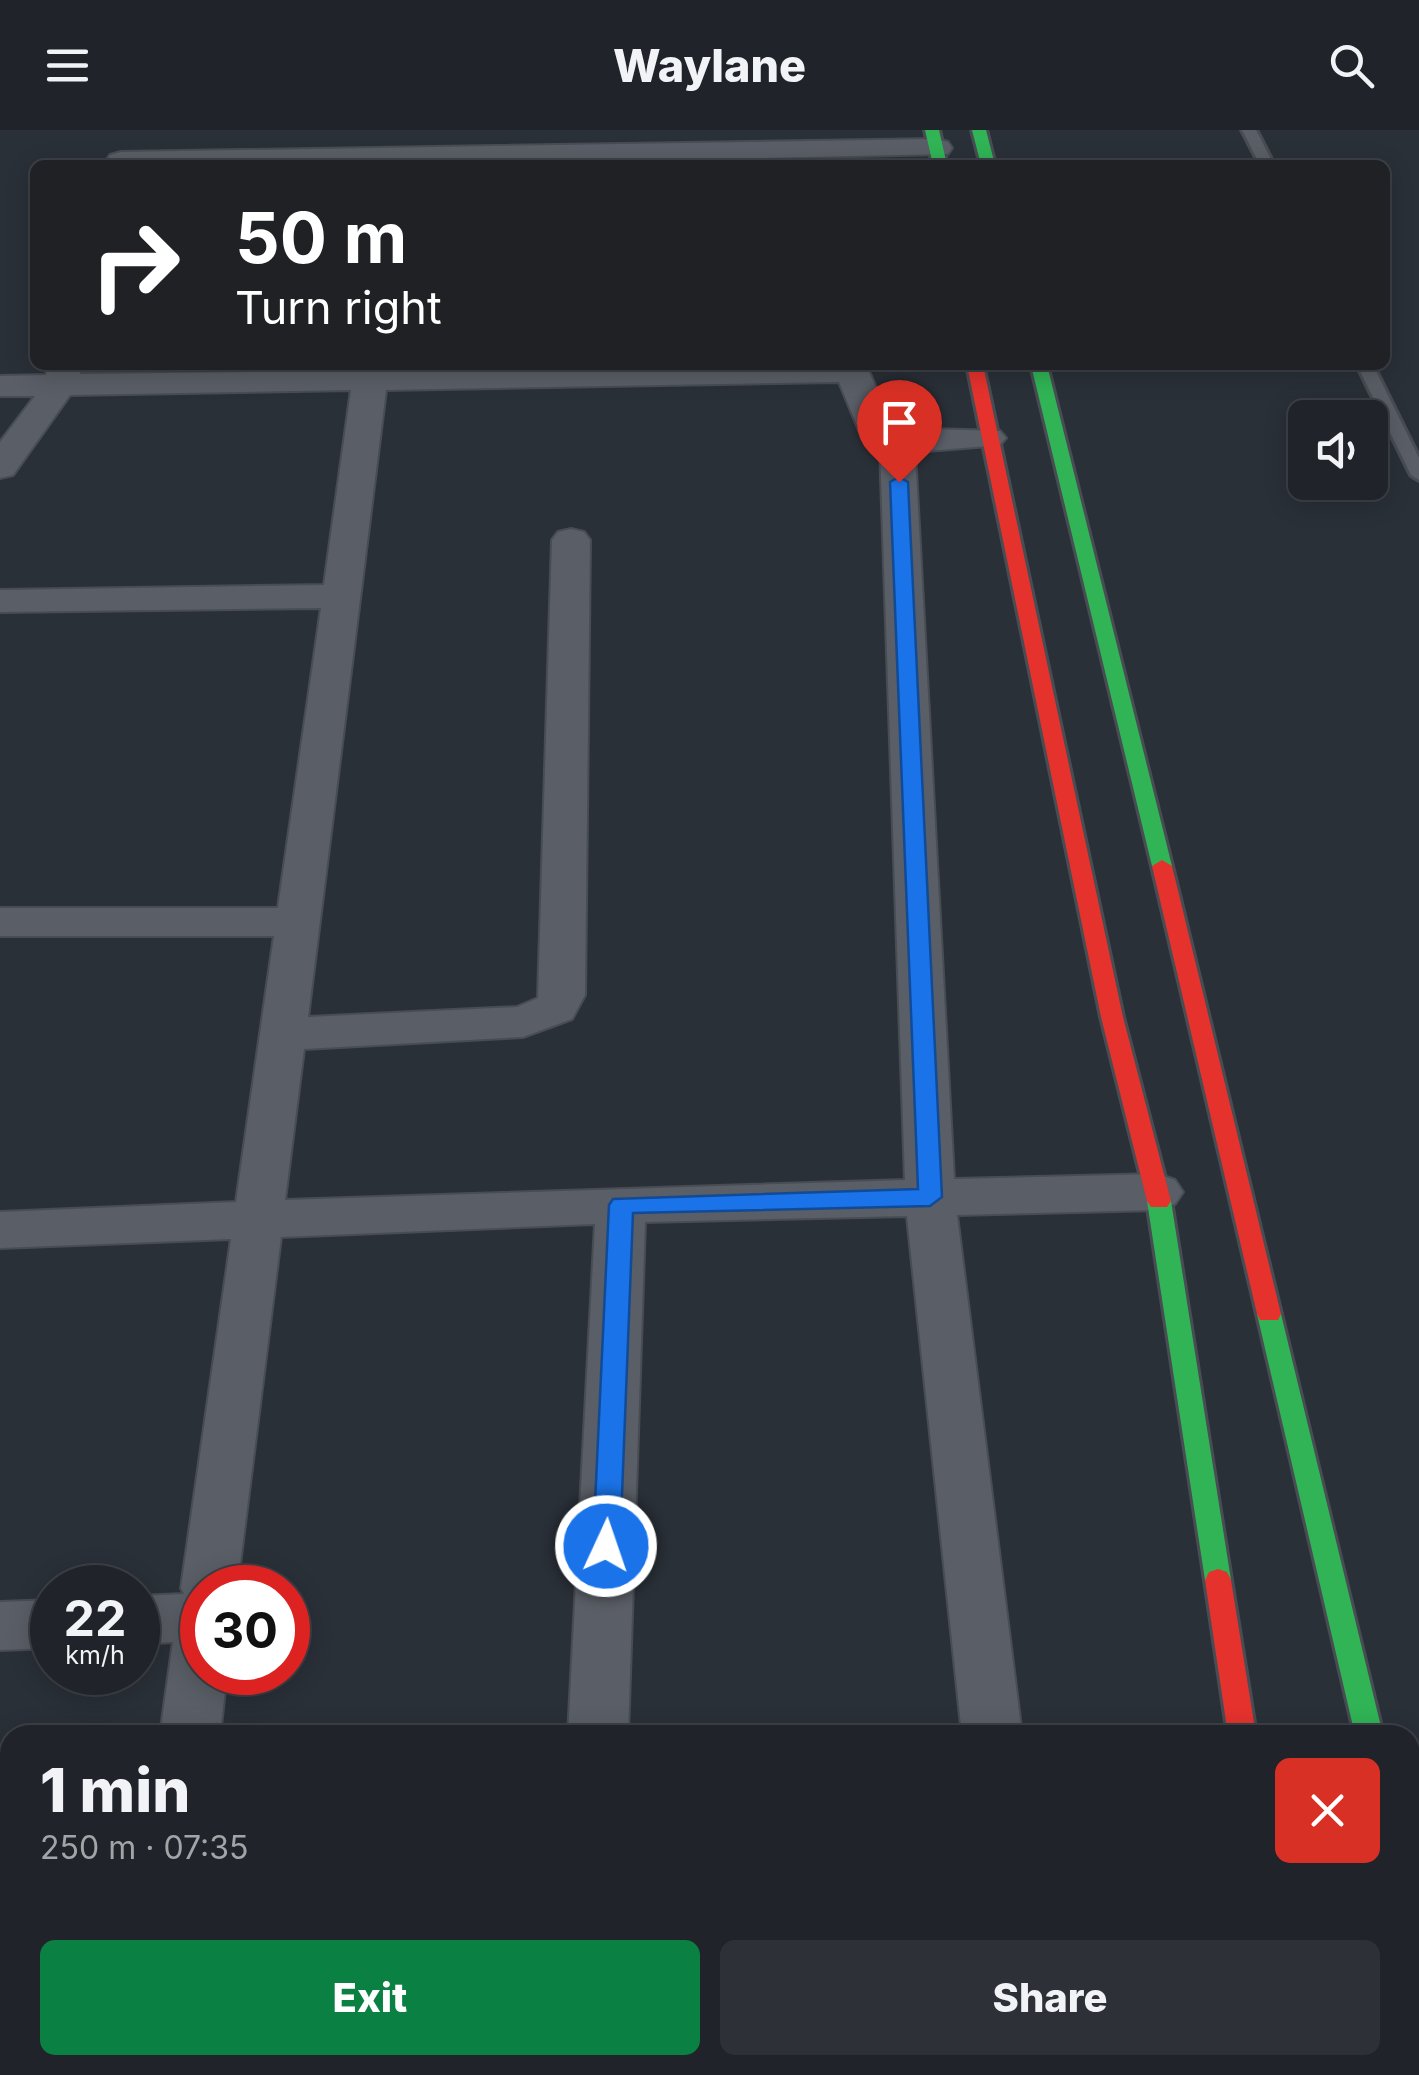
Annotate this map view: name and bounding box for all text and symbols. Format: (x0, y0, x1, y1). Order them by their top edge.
icon: menu (40, 38, 95, 93)
text: Waylane (613, 38, 806, 93)
icon: search (1324, 38, 1379, 93)
text: 50 m (235, 195, 407, 280)
icon: right (70, 200, 200, 330)
text: Turn right (235, 280, 442, 335)
pin (857, 380, 942, 483)
icon: arrive (872, 395, 927, 450)
map controls (1288, 400, 1388, 500)
button: sound (1288, 400, 1388, 500)
position arrow (554, 1494, 658, 1598)
speed limit sign: 30 (180, 1565, 310, 1695)
text: 22 (64, 1588, 127, 1648)
text: km/h (65, 1640, 125, 1670)
text: 1 min (40, 1754, 190, 1826)
button: close (1275, 1758, 1380, 1863)
text: 250 m · 07:35 (40, 1828, 248, 1867)
button: Exit (40, 1940, 700, 2055)
button: Share (720, 1940, 1380, 2055)

